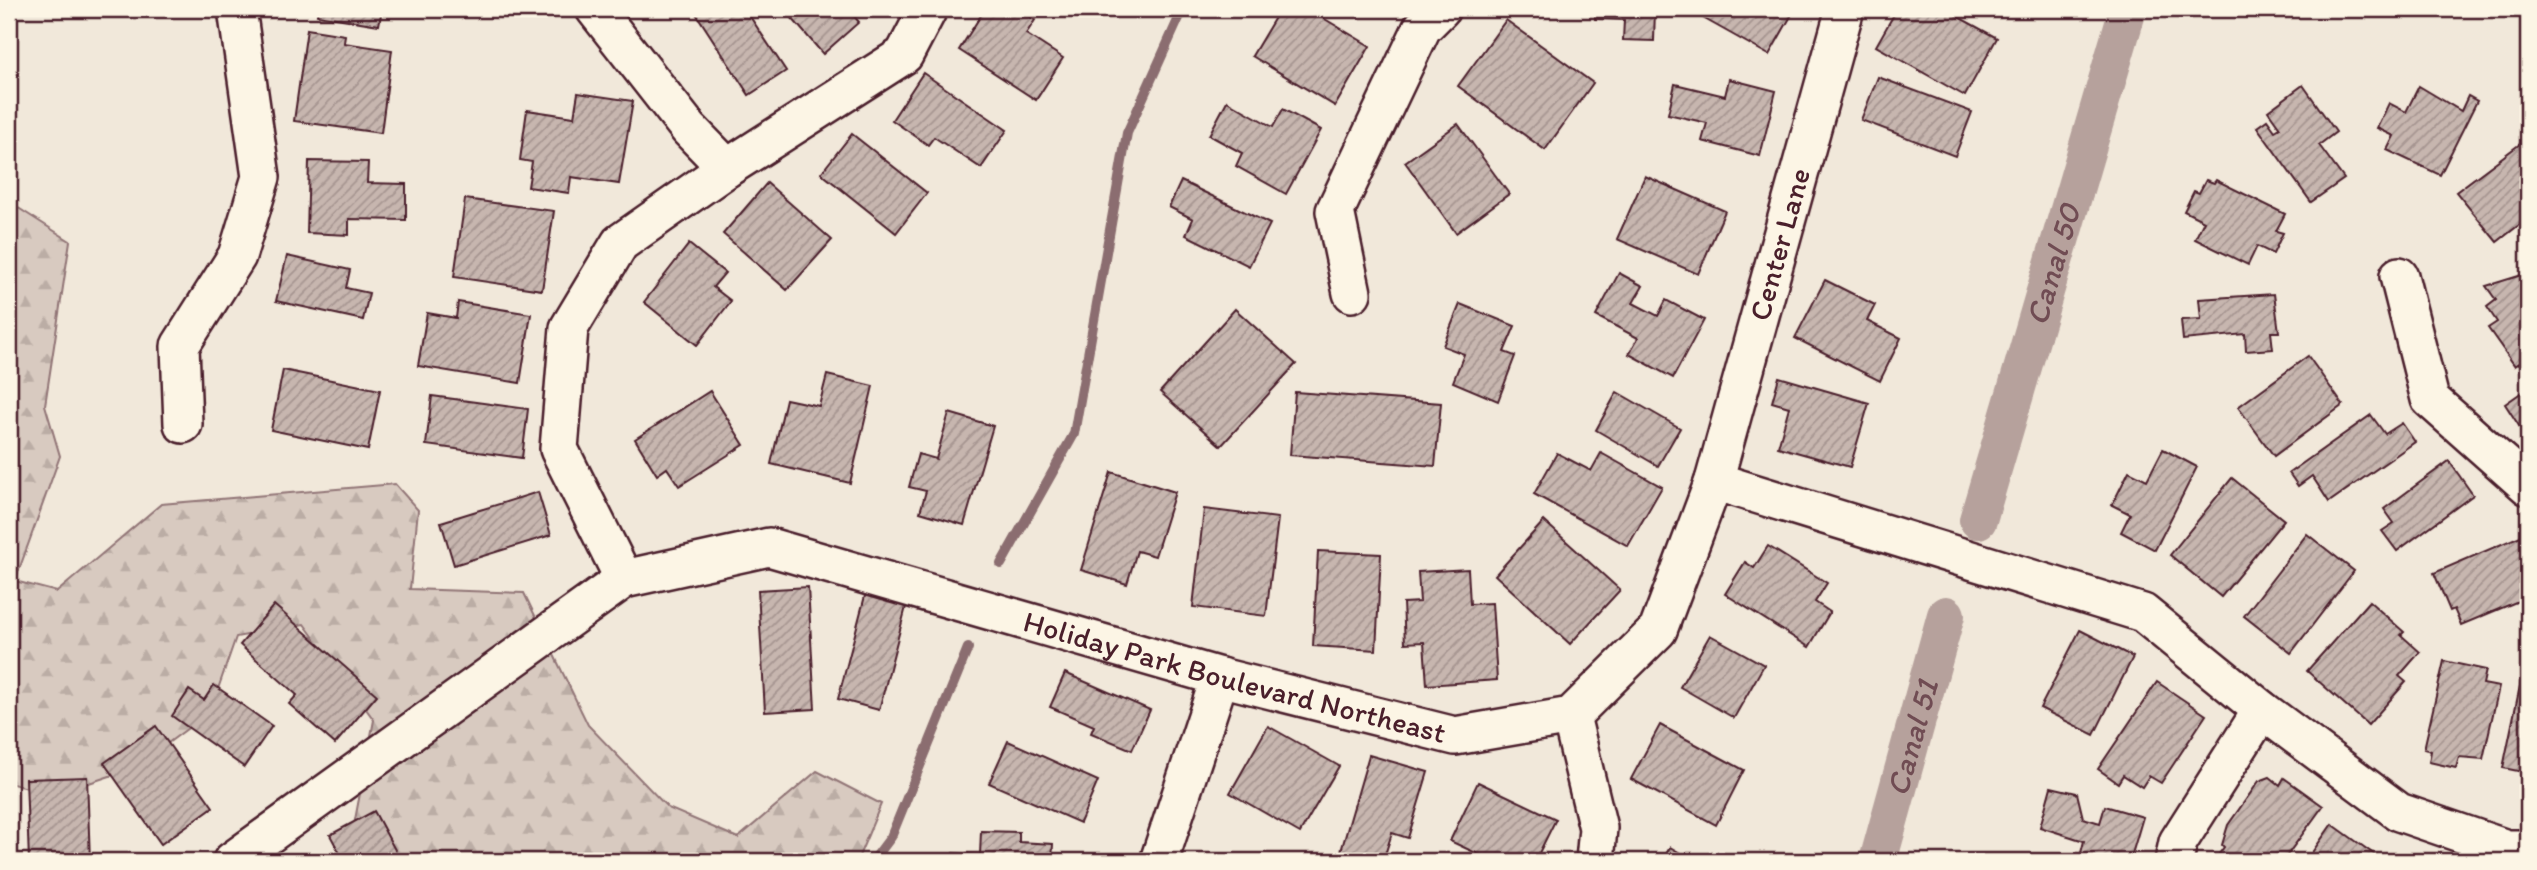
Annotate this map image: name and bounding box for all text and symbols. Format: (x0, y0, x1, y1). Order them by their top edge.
street label: Center Lane (1740, 164, 1818, 325)
water label: Canal 50 (2017, 198, 2089, 330)
street label: Holiday Park Boulevard Northeast (1019, 602, 1450, 751)
water label: Canal 51 (1878, 675, 1946, 800)

